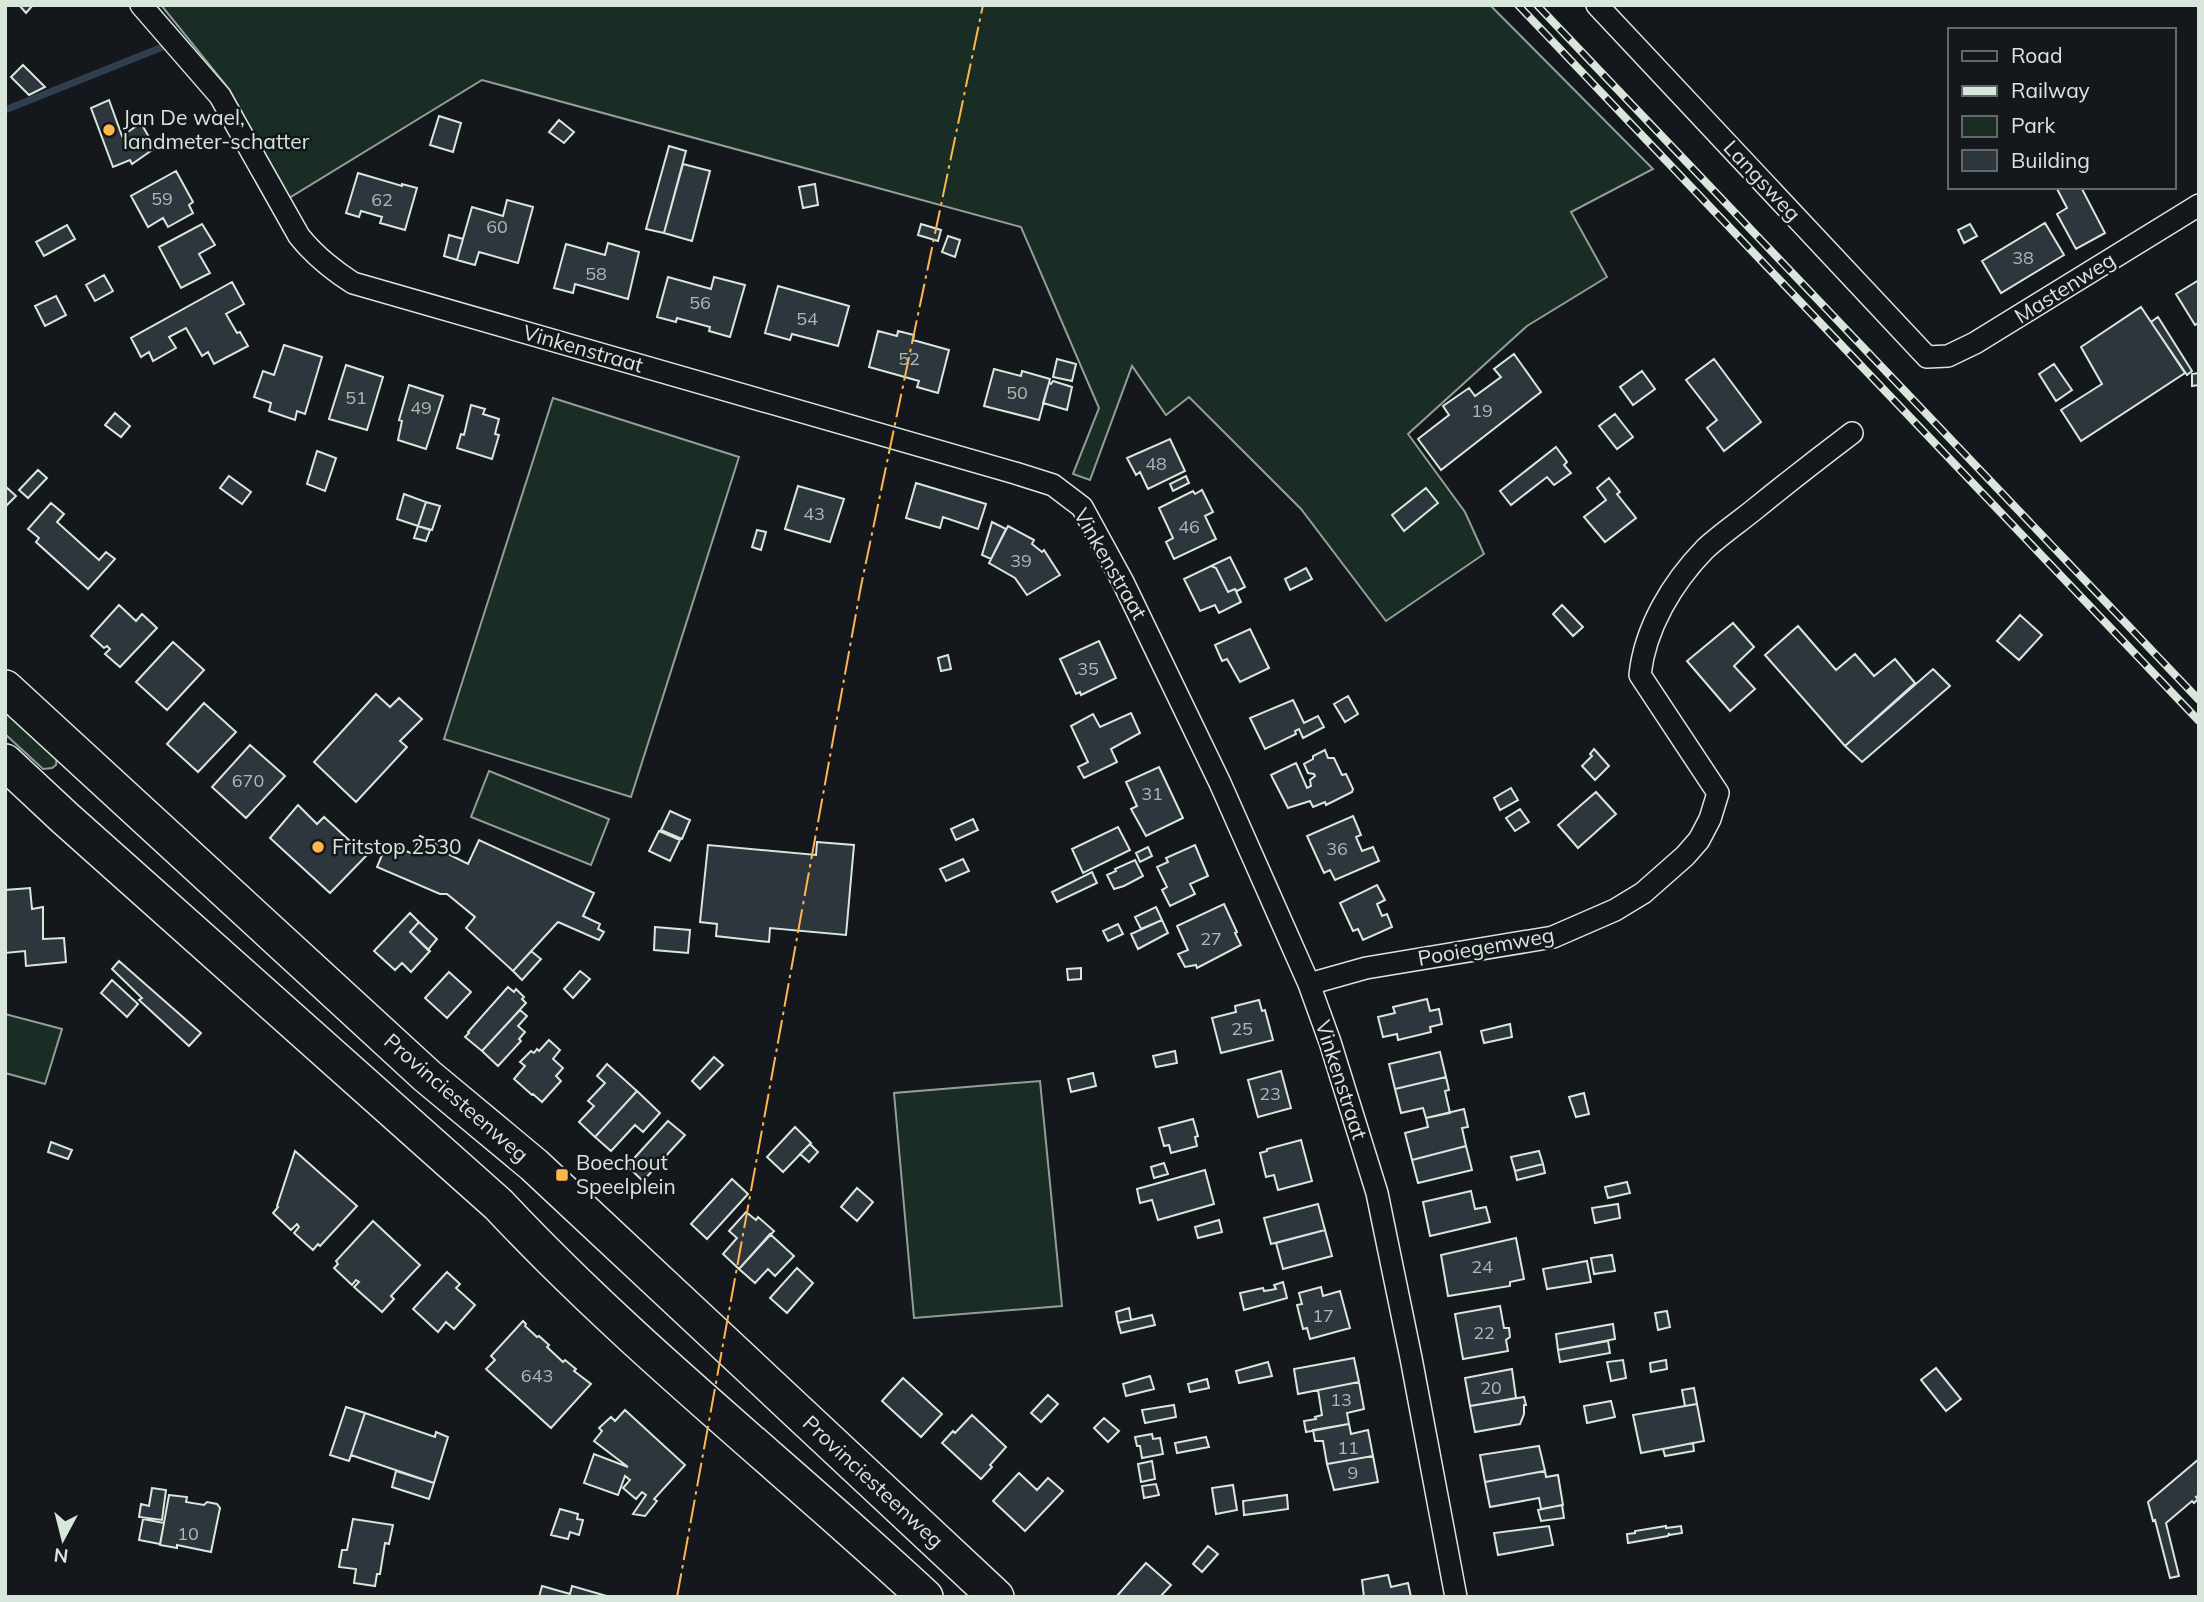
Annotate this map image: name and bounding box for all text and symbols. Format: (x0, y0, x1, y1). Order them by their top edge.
legend (1948, 28, 2176, 189)
text: Road (2011, 42, 2062, 68)
text: Railway (2011, 77, 2090, 103)
place label: Jan De wael, landmeter-schatter (123, 104, 310, 154)
text: Park (2011, 112, 2055, 138)
marker: Jan De wael, landmeter-schatter (101, 122, 117, 138)
street label: Langsweg (1719, 134, 1807, 226)
text: Building (2011, 147, 2090, 173)
house number: 59 (151, 187, 173, 210)
house number: 62 (371, 188, 393, 211)
house number: 60 (486, 215, 508, 238)
street label: Mastenweg (2009, 246, 2120, 328)
house number: 38 (2012, 246, 2034, 269)
house number: 58 (585, 262, 607, 285)
house number: 56 (689, 291, 711, 314)
house number: 54 (796, 307, 818, 330)
street label: Vinkenstraat (520, 318, 646, 378)
house number: 52 (898, 347, 920, 370)
house number: 50 (1006, 381, 1028, 404)
house number: 51 (345, 386, 367, 409)
house number: 49 (410, 396, 432, 419)
house number: 19 (1471, 399, 1493, 422)
house number: 48 (1145, 452, 1167, 475)
house number: 43 (803, 502, 825, 525)
street label: Vinkenstraat (1069, 503, 1153, 624)
house number: 46 (1178, 515, 1200, 538)
house number: 39 (1010, 549, 1032, 572)
house number: 35 (1077, 657, 1099, 680)
house number: 670 (232, 769, 264, 792)
house number: 31 (1141, 782, 1163, 805)
place label: Fritstop 2530 (332, 833, 462, 859)
house number: 36 (1326, 837, 1348, 860)
marker: Fritstop 2530 (310, 839, 326, 855)
street label: Pooiegemweg (1416, 921, 1556, 971)
house number: 27 (1200, 927, 1222, 950)
house number: 25 (1231, 1017, 1253, 1040)
street label: Vinkenstraat (1310, 1017, 1373, 1143)
street label: Provinciesteenweg (379, 1027, 534, 1167)
house number: 23 (1259, 1082, 1281, 1105)
place label: Boechout Speelplein (576, 1149, 676, 1199)
marker: Boechout Speelplein (554, 1167, 570, 1183)
house number: 24 (1471, 1255, 1493, 1278)
house number: 17 (1312, 1304, 1334, 1327)
house number: 22 (1473, 1321, 1495, 1344)
house number: 643 (521, 1364, 553, 1387)
house number: 20 (1480, 1376, 1502, 1399)
house number: 13 (1330, 1388, 1352, 1411)
street label: Provinciesteenweg (798, 1409, 949, 1553)
house number: 11 (1337, 1436, 1359, 1459)
house number: 9 (1348, 1461, 1358, 1484)
north arrow (28, 1504, 98, 1574)
house number: 10 (177, 1522, 199, 1545)
text: N (52, 1543, 70, 1569)

